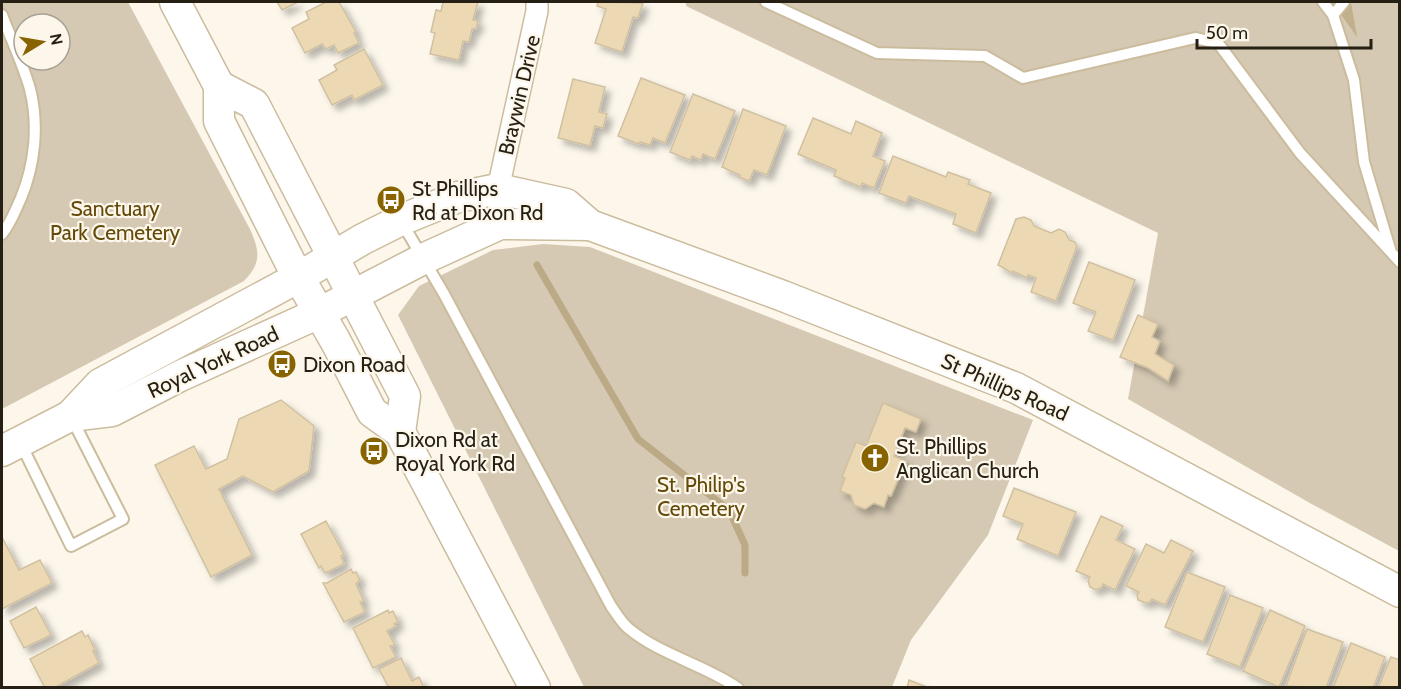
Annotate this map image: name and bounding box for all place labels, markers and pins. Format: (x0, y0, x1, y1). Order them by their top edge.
place label: St Phillips Rd at Dixon Rd (412, 176, 543, 225)
bus stop icon: St Phillips Rd at Dixon Rd (375, 184, 407, 216)
bus stop icon: Dixon Road (266, 348, 298, 380)
place label: Dixon Road (303, 352, 406, 377)
place label: Dixon Rd at Royal York Rd (395, 427, 515, 476)
place label: St. Phillips Anglican Church (896, 434, 1039, 483)
bus stop icon: Dixon Rd at Royal York Rd (358, 435, 390, 467)
church icon: St. Phillips Anglican Church (859, 442, 891, 474)

